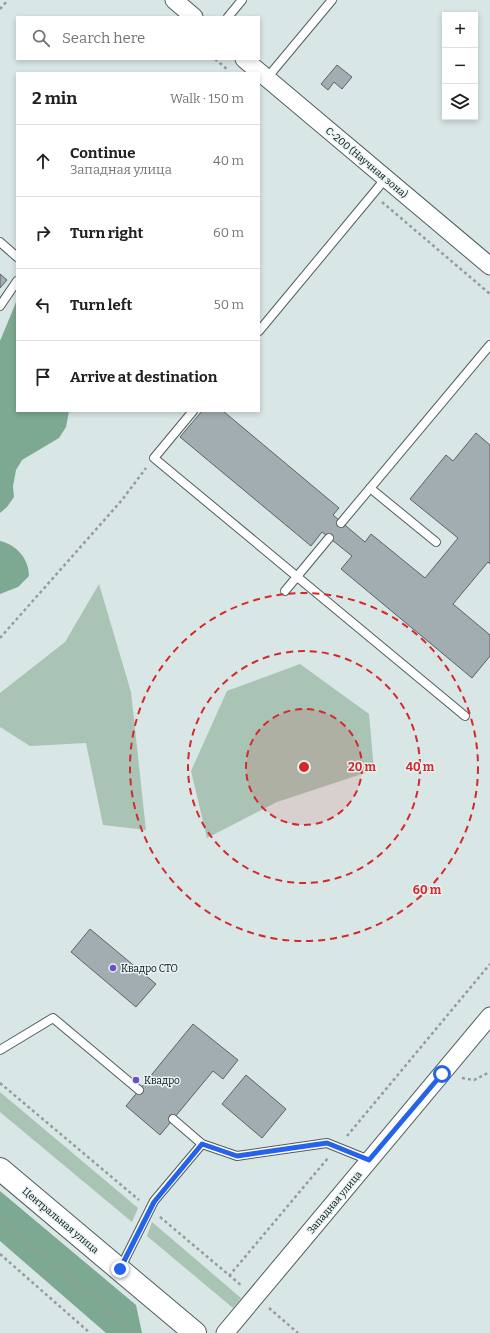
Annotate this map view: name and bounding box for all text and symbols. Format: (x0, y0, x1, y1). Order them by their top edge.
map controls (442, 12, 478, 120)
button: + (442, 12, 478, 48)
search box (16, 16, 260, 60)
icon: search (30, 27, 52, 49)
text: Search here (62, 29, 145, 47)
button: − (442, 48, 478, 84)
button: layers (442, 84, 478, 120)
text: 2 min (32, 88, 77, 109)
text: Walk · 150 m (170, 91, 244, 106)
street label: С-200 (Научная зона) (323, 124, 411, 201)
text: Continue (70, 144, 136, 162)
icon: ahead (32, 150, 54, 172)
text: 40 m (213, 153, 244, 168)
text: Западная улица (70, 162, 172, 177)
icon: right (32, 222, 54, 244)
text: Turn right (70, 224, 143, 242)
text: 60 m (213, 225, 244, 240)
icon: left (32, 294, 54, 316)
text: Turn left (70, 296, 132, 314)
text: 50 m (214, 297, 244, 312)
icon: arrive (32, 366, 54, 388)
text: Arrive at destination (70, 368, 217, 386)
centre of rings (297, 760, 311, 774)
text: 20 m (348, 760, 377, 774)
text: 40 m (406, 760, 435, 774)
text: 60 m (413, 883, 442, 897)
marker: Квадро СТО (108, 963, 118, 973)
place label: Квадро СТО (121, 963, 178, 975)
route start (433, 1065, 451, 1083)
marker: Квадро (131, 1075, 141, 1085)
place label: Квадро (144, 1075, 180, 1087)
street label: Западная улица (305, 1168, 365, 1236)
street label: Центральная улица (20, 1185, 101, 1257)
route end (111, 1260, 129, 1278)

